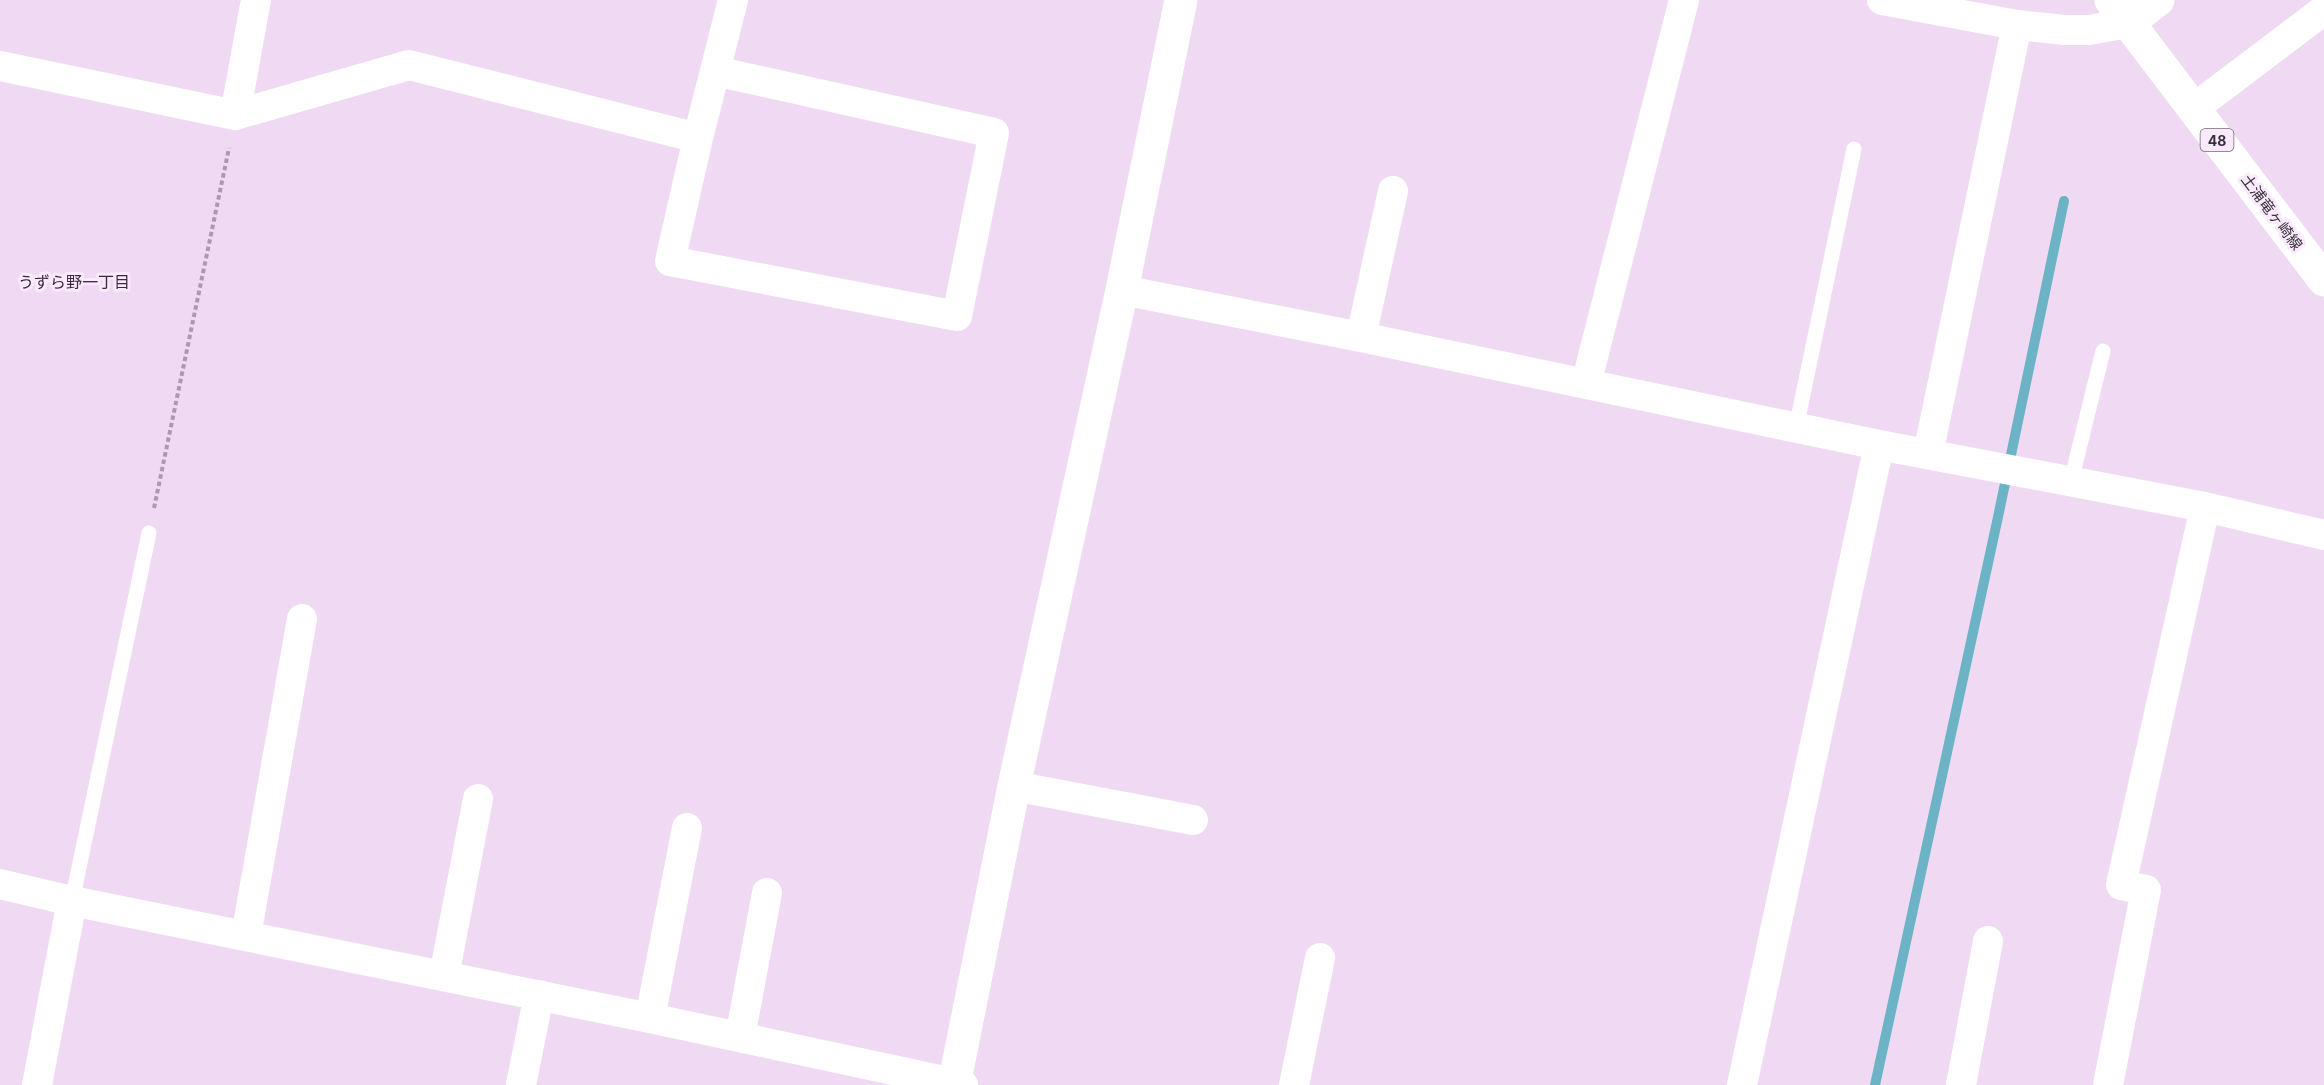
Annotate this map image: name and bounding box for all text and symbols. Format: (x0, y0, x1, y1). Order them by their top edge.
road number: 48 (2200, 129, 2234, 151)
street label: 土浦竜ヶ崎線 (2237, 170, 2307, 254)
district label: うずら野一丁目 (18, 272, 130, 292)

